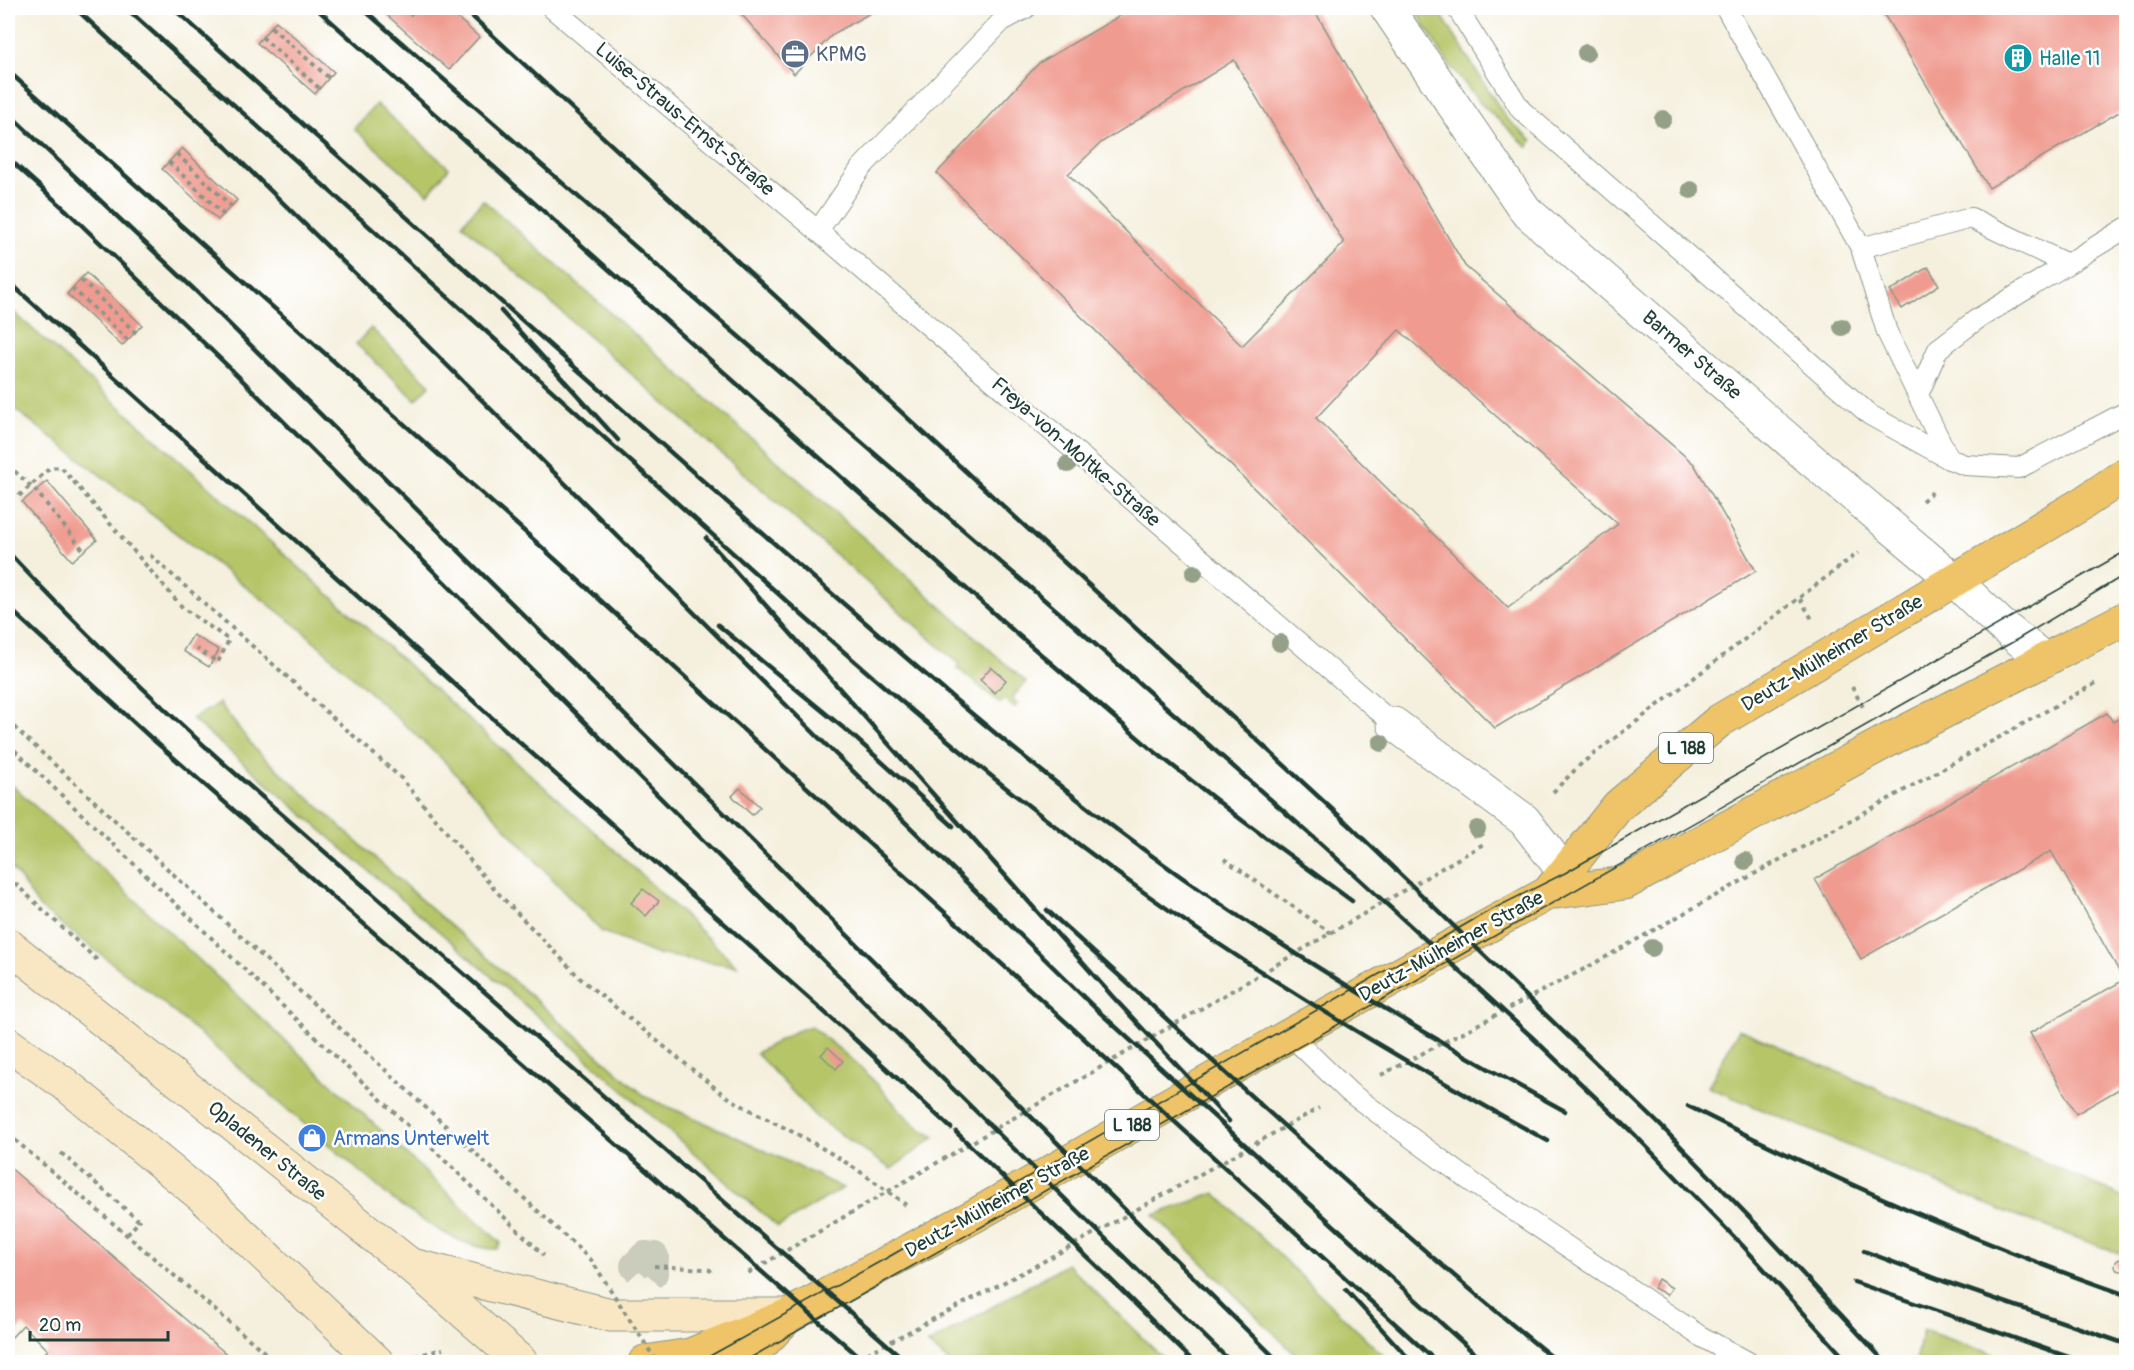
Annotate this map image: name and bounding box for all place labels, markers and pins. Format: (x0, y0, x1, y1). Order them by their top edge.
office icon: KPMG (779, 38, 811, 70)
place label: KPMG (816, 42, 867, 67)
building icon: Halle 11 (2002, 42, 2034, 74)
place label: Halle 11 (2039, 46, 2100, 71)
shop icon: Armans Unterwelt (296, 1122, 328, 1154)
place label: Armans Unterwelt (333, 1126, 490, 1151)

